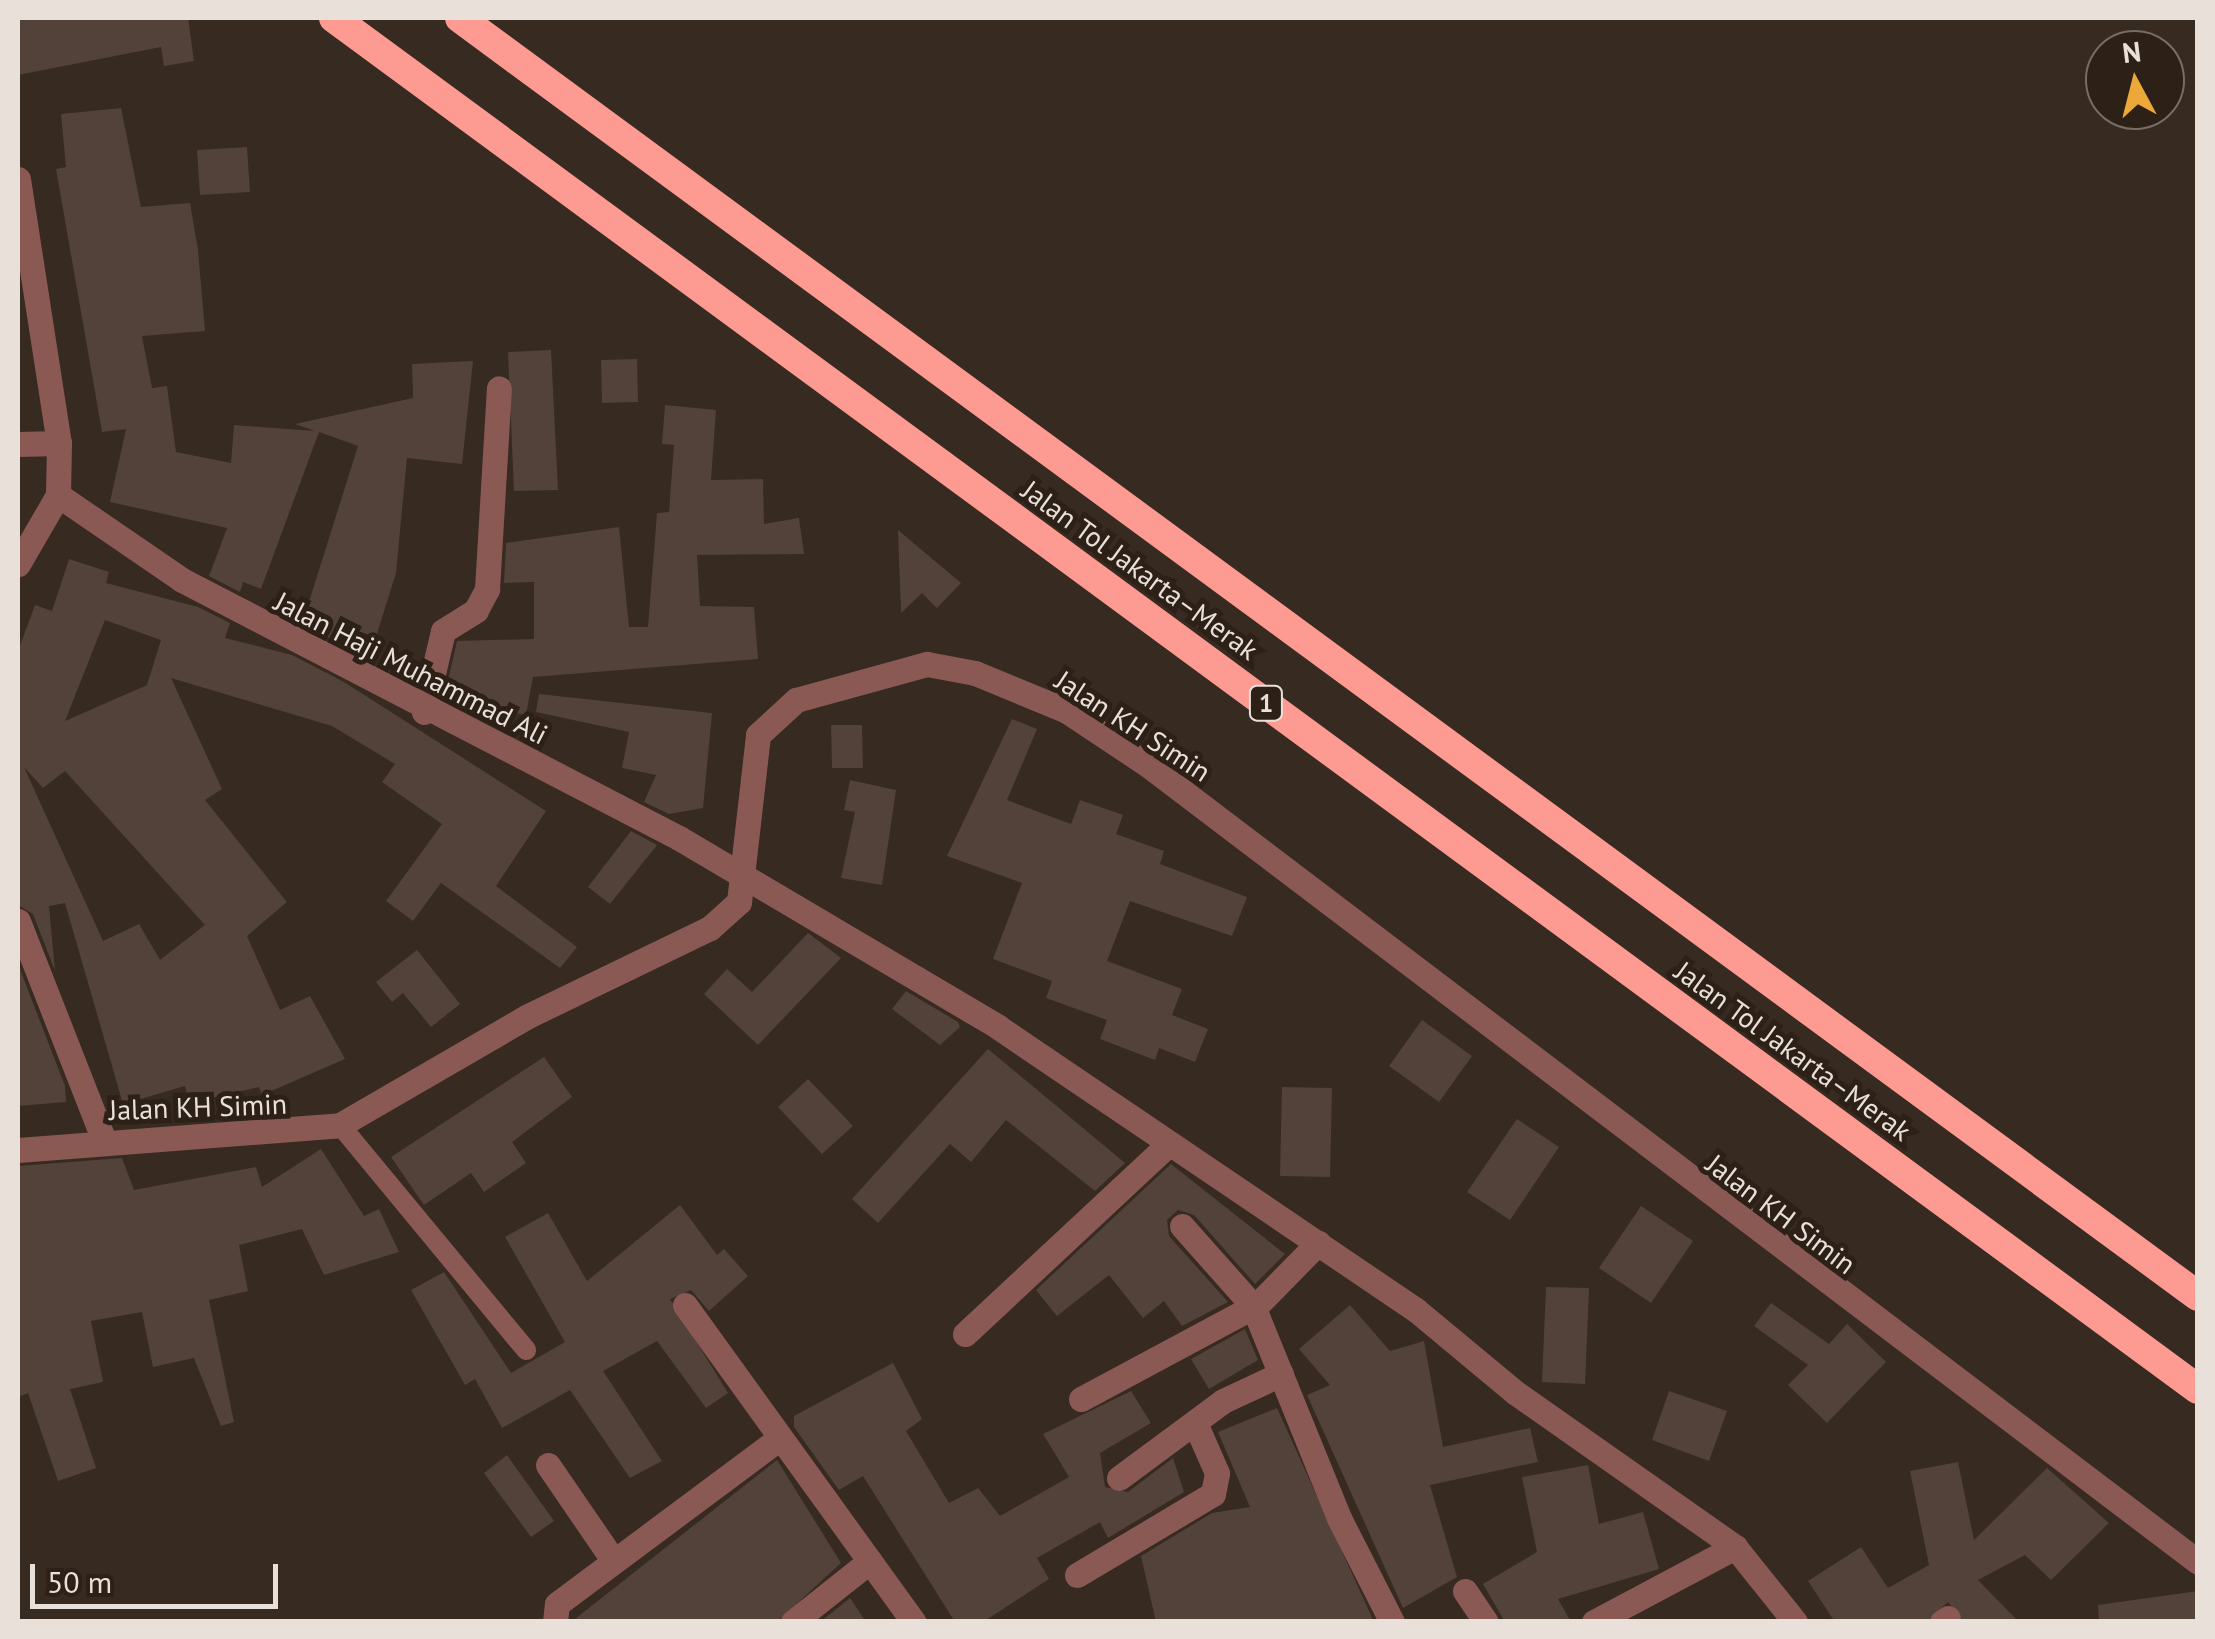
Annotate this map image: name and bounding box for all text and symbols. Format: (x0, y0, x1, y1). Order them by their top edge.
north arrow (2085, 30, 2185, 130)
text: N (2120, 32, 2143, 71)
street label: Jalan Tol Jakarta–Merak (1015, 473, 1265, 667)
street label: Jalan Haji Muhammad Ali (269, 584, 553, 752)
street label: Jalan KH Simin (1049, 663, 1217, 789)
road number: 1 (1248, 683, 1284, 723)
street label: Jalan Tol Jakarta–Merak (1668, 954, 1918, 1148)
street label: Jalan KH Simin (108, 1087, 288, 1127)
street label: Jalan KH Simin (1700, 1147, 1862, 1281)
scale bar (35, 1544, 282, 1606)
text: 50 m (47, 1562, 112, 1601)

